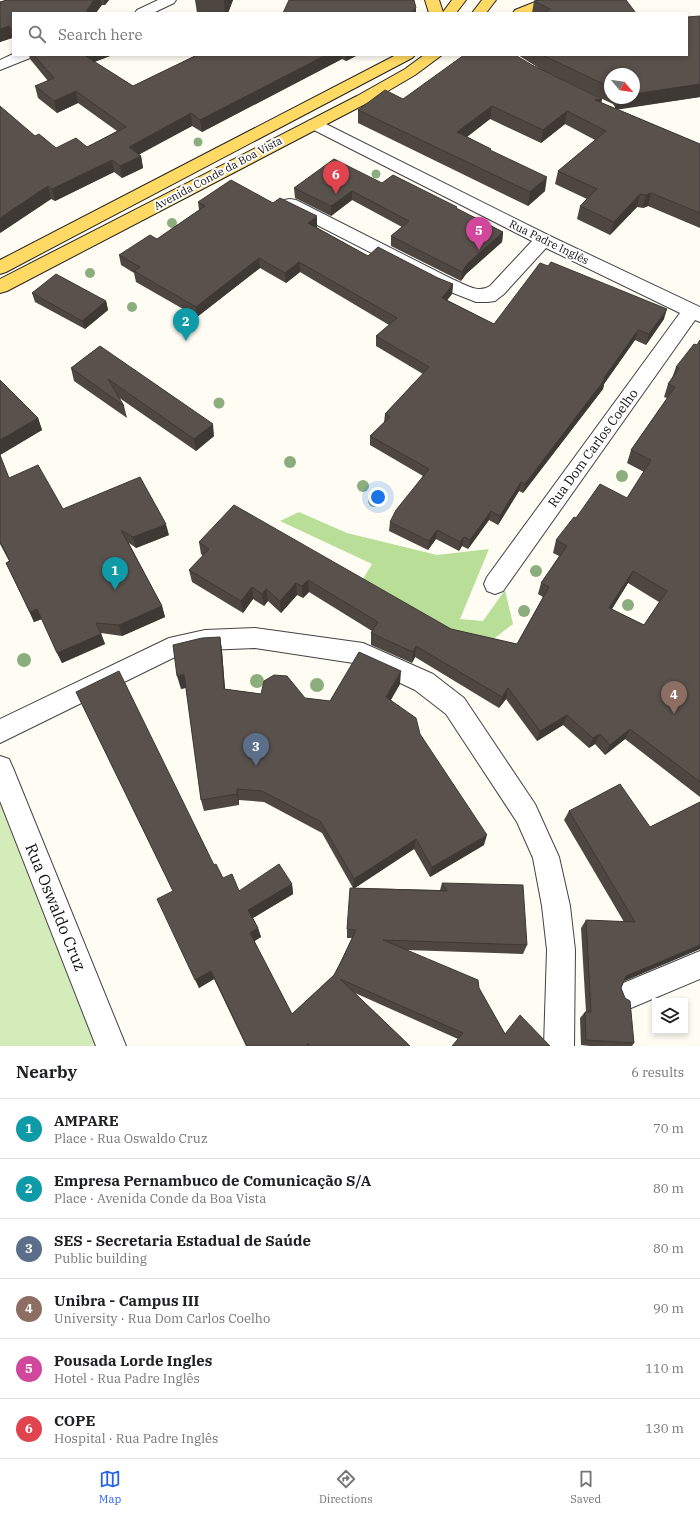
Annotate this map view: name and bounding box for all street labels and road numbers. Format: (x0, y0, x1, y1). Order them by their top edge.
street label: Avenida Conde da Boa Vista (151, 133, 285, 213)
street label: Rua Padre Inglês (507, 217, 591, 267)
street label: Rua Dom Carlos Coelho (544, 385, 642, 511)
street label: Rua Oswaldo Cruz (21, 840, 91, 974)

